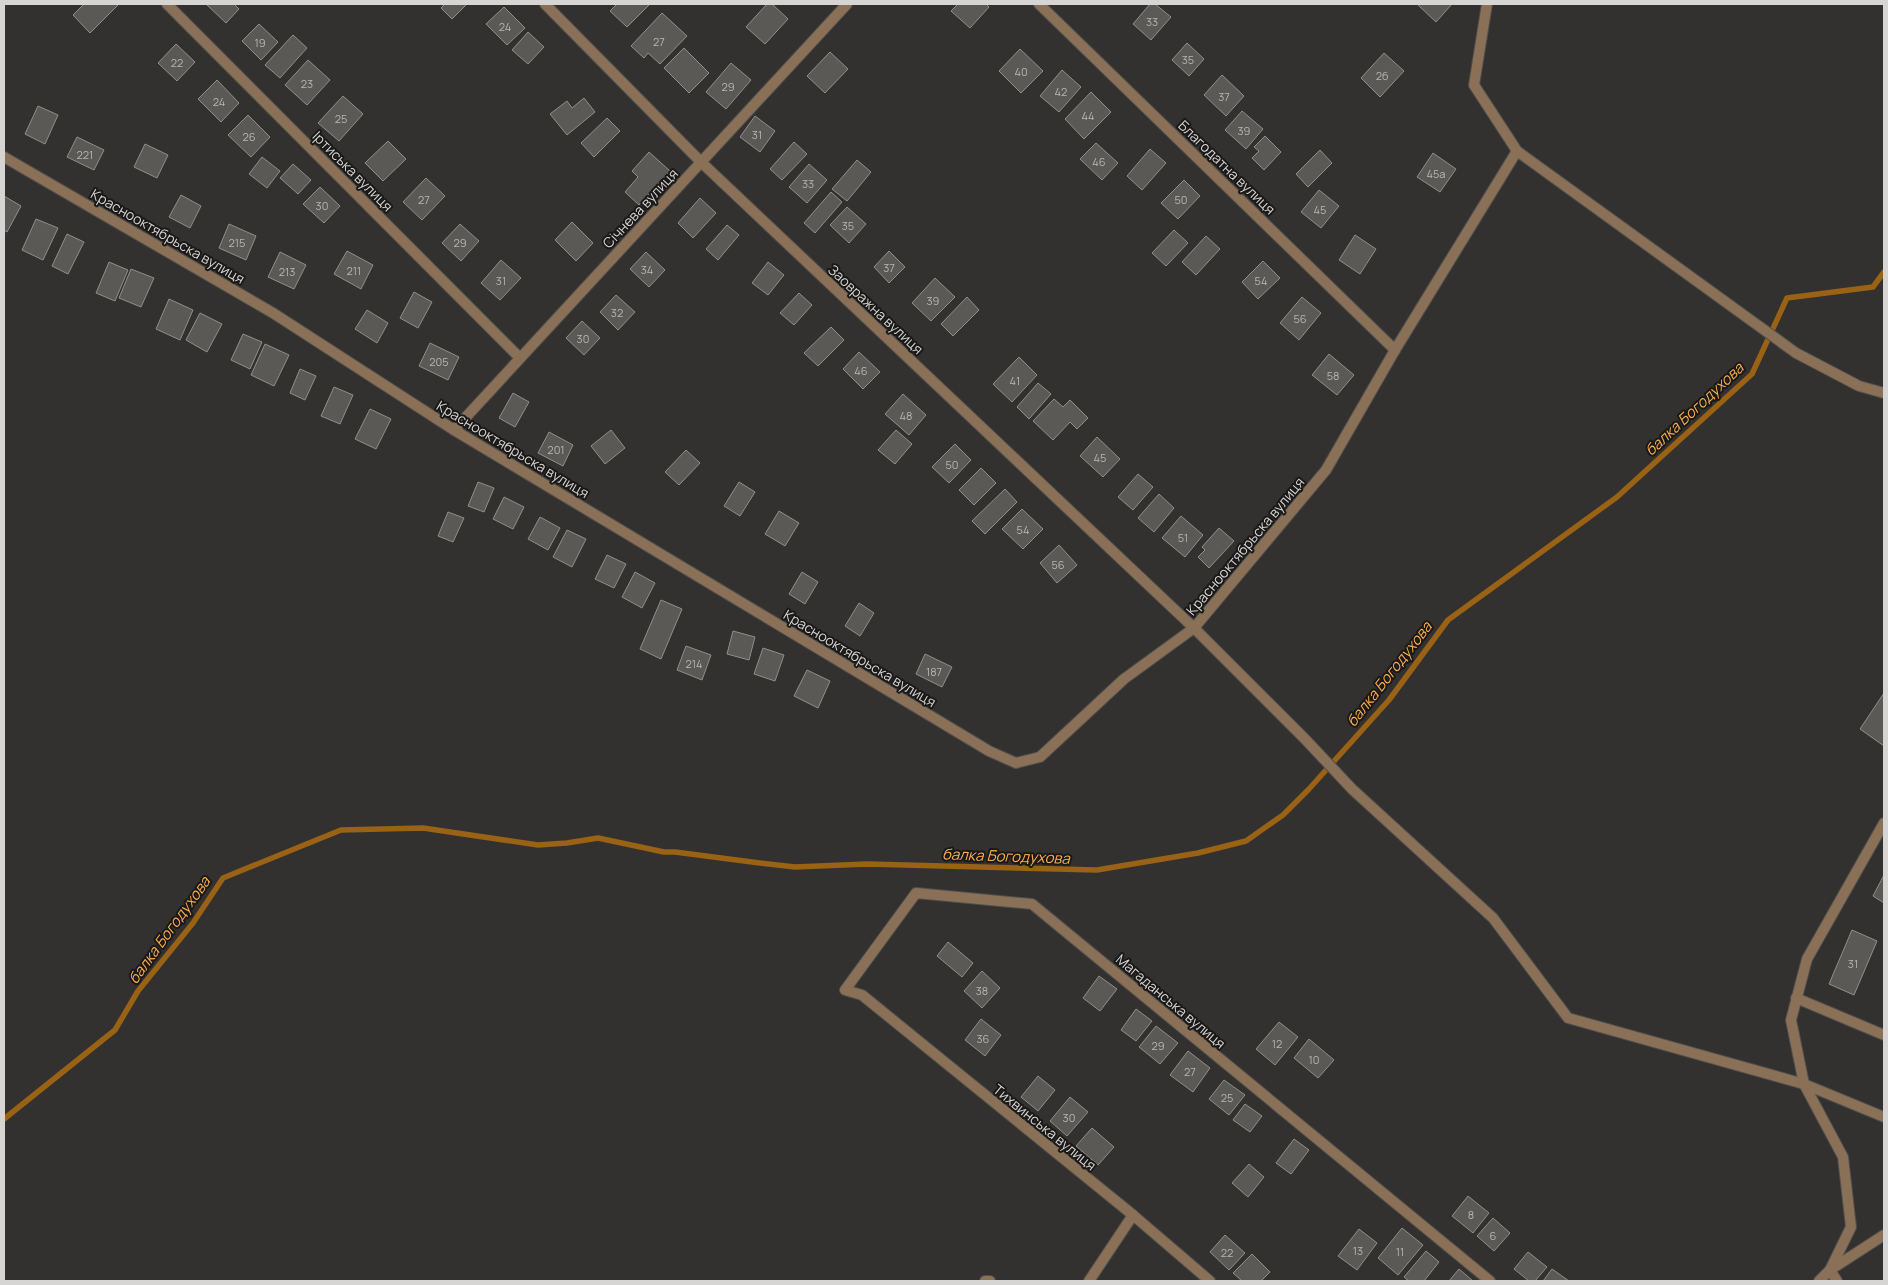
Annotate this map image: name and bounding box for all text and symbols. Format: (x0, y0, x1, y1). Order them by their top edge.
house number: 33 (1146, 14, 1158, 29)
house number: 24 (499, 19, 511, 34)
house number: 27 (653, 34, 665, 49)
house number: 19 (254, 35, 266, 50)
house number: 35 (1182, 52, 1194, 67)
house number: 22 (171, 55, 183, 70)
house number: 40 (1014, 64, 1028, 79)
house number: 2б (1376, 68, 1388, 83)
house number: 23 (301, 76, 313, 91)
house number: 29 (721, 79, 735, 94)
house number: 42 (1055, 84, 1067, 99)
house number: 37 (1218, 89, 1230, 104)
house number: 24 (213, 94, 225, 109)
house number: 44 (1081, 108, 1095, 123)
house number: 25 (335, 111, 347, 126)
street label: Благодатна вулиця (1174, 116, 1280, 218)
house number: 39 (1238, 123, 1251, 138)
street label: Іртиська вулиця (309, 127, 397, 215)
house number: 31 (752, 127, 762, 142)
house number: 26 (242, 129, 256, 144)
house number: 221 (77, 147, 93, 162)
house number: 46 (1092, 154, 1106, 169)
street label: Січнева вулиця (598, 164, 682, 252)
house number: 45а (1427, 166, 1445, 181)
house number: 33 (802, 176, 814, 191)
street label: Краснооктябрьска вулиця (88, 184, 248, 288)
house number: 27 (418, 192, 430, 207)
house number: 50 (1174, 192, 1188, 207)
house number: 30 (316, 198, 328, 213)
house number: 45 (1314, 202, 1326, 217)
house number: 35 (842, 218, 854, 233)
house number: 215 (229, 235, 245, 250)
house number: 29 (453, 235, 467, 250)
street label: Заовражна вулиця (824, 260, 928, 358)
house number: 37 (883, 260, 895, 275)
house number: 34 (641, 262, 653, 277)
house number: 211 (347, 263, 361, 278)
house number: 213 (279, 264, 295, 279)
house number: 31 (496, 273, 506, 288)
house number: 54 (1255, 273, 1267, 288)
house number: 39 (927, 293, 940, 308)
house number: 32 (611, 305, 623, 320)
house number: 56 (1293, 311, 1307, 326)
house number: 30 (577, 331, 589, 346)
house number: 205 (429, 354, 449, 369)
water label: балка Богодухова (1640, 357, 1748, 460)
house number: 46 (854, 363, 868, 378)
house number: 58 (1327, 368, 1339, 383)
house number: 41 (1010, 373, 1020, 388)
street label: Краснооктябрьска вулиця (433, 396, 593, 502)
house number: 48 (900, 408, 912, 423)
house number: 201 (547, 442, 565, 457)
house number: 45 (1094, 450, 1106, 465)
house number: 50 (945, 457, 959, 472)
street label: Краснооктябрьска вулиця (1182, 473, 1308, 619)
house number: 54 (1017, 522, 1029, 537)
house number: 51 (1178, 530, 1188, 545)
house number: 56 (1051, 557, 1065, 572)
street label: Краснооктябрьска вулиця (780, 605, 940, 711)
water label: балка Богодухова (1341, 617, 1437, 731)
house number: 214 (685, 656, 703, 671)
house number: 187 (926, 664, 942, 679)
water label: балка Богодухова (942, 843, 1071, 869)
water label: балка Богодухова (123, 872, 215, 988)
street label: Магаданська вулиця (1112, 949, 1230, 1053)
house number: 31 (1848, 956, 1858, 971)
house number: 38 (976, 983, 988, 998)
house number: 36 (977, 1031, 990, 1046)
house number: 12 (1272, 1036, 1282, 1051)
house number: 29 (1151, 1038, 1165, 1053)
house number: 10 (1308, 1052, 1320, 1067)
house number: 27 (1184, 1064, 1196, 1079)
street label: Тихвинська вулиця (990, 1080, 1100, 1174)
house number: 25 (1221, 1090, 1233, 1105)
house number: 30 (1063, 1110, 1075, 1125)
house number: 8 (1468, 1207, 1474, 1222)
house number: 6 (1490, 1228, 1497, 1243)
house number: 13 (1353, 1243, 1363, 1258)
house number: 11 (1396, 1244, 1404, 1259)
house number: 22 (1221, 1245, 1233, 1260)

